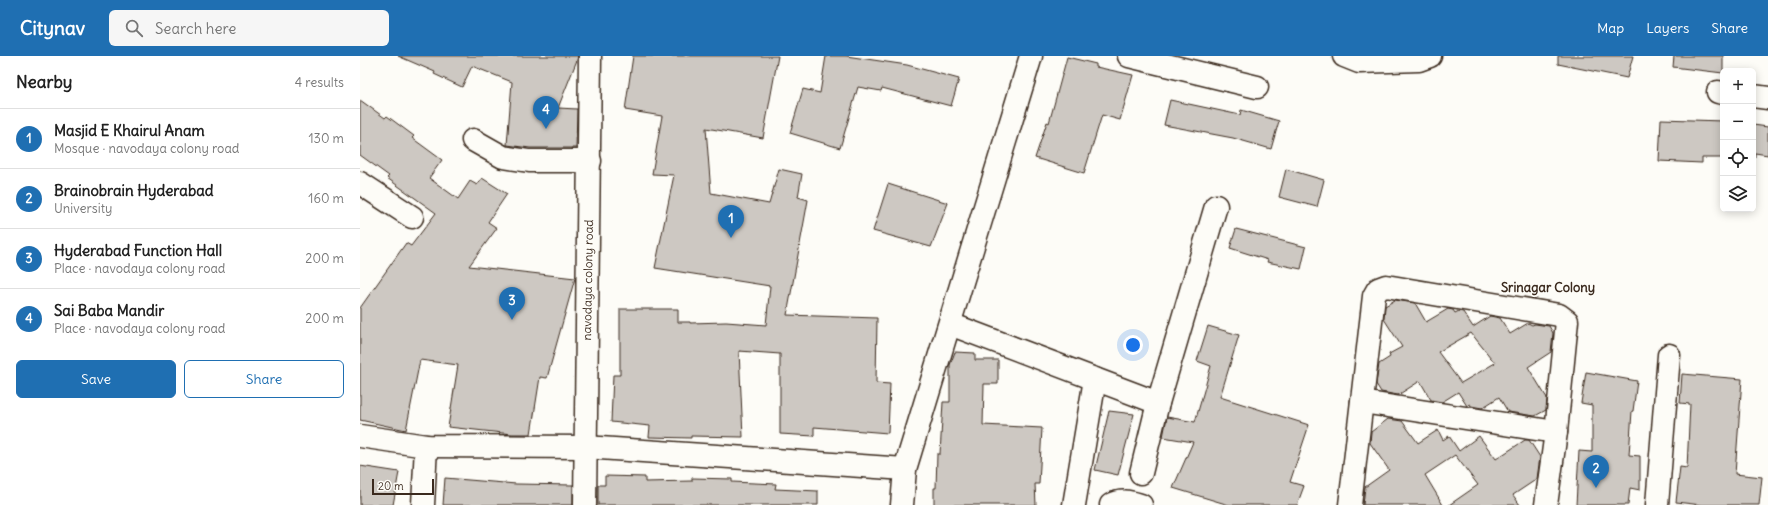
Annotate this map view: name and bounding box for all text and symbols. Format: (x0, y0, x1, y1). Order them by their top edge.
search box (109, 10, 389, 46)
text: Citynav (20, 16, 85, 40)
icon: search (123, 17, 145, 39)
text: Search here (155, 19, 236, 38)
text: Map (1597, 19, 1624, 37)
text: Layers (1646, 19, 1689, 37)
text: Share (1711, 19, 1748, 37)
map controls (1720, 68, 1756, 212)
button: + (1720, 68, 1756, 104)
text: Nearby (16, 71, 72, 93)
text: 4 results (295, 74, 344, 91)
pin: 4 (533, 96, 559, 129)
button: − (1720, 104, 1756, 140)
text: Masjid E Khairul Anam (54, 121, 205, 140)
text: 1 (26, 130, 32, 147)
text: 130 m (308, 130, 344, 147)
text: Mosque · navodaya colony road (54, 140, 239, 157)
button: locate (1720, 140, 1756, 176)
button: layers (1720, 176, 1756, 212)
text: Brainobrain Hyderabad (54, 181, 213, 200)
text: 2 (25, 190, 33, 207)
text: 160 m (308, 190, 344, 207)
text: University (54, 200, 112, 217)
pin: 1 (718, 205, 744, 238)
street label: navodaya colony road (579, 219, 596, 341)
text: Hyderabad Function Hall (54, 241, 222, 260)
text: 3 (25, 250, 33, 267)
text: 200 m (305, 250, 344, 267)
text: Place · navodaya colony road (54, 260, 225, 277)
district label: Srinagar Colony (1501, 279, 1595, 296)
pin: 3 (499, 287, 525, 320)
text: Sai Baba Mandir (54, 301, 164, 320)
text: 4 (25, 310, 33, 327)
text: 200 m (305, 310, 344, 327)
text: Place · navodaya colony road (54, 320, 225, 337)
your location (1123, 335, 1143, 355)
button: Save (16, 360, 176, 398)
button: Share (184, 360, 344, 398)
pin: 2 (1583, 455, 1609, 488)
scale bar (372, 477, 434, 496)
text: 20 m (378, 479, 404, 493)

